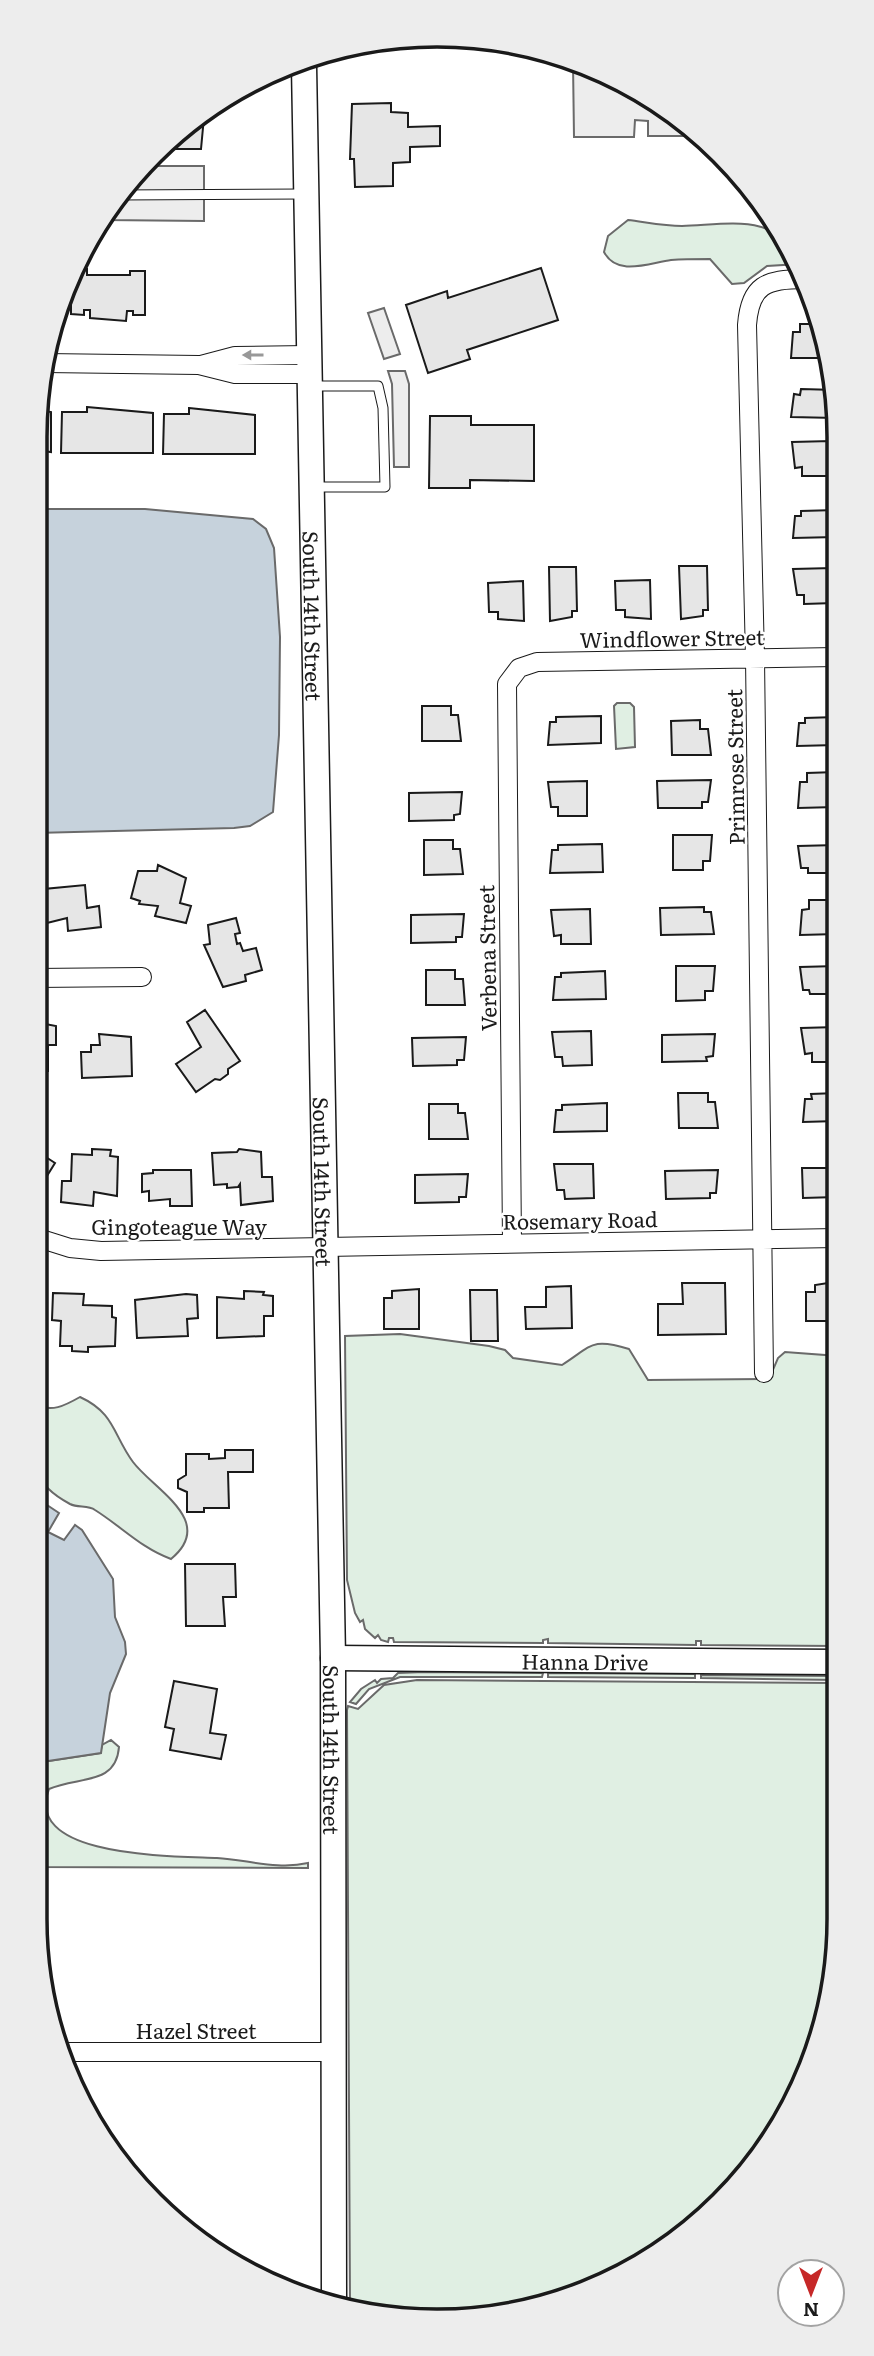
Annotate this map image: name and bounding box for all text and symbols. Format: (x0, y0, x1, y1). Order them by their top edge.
one-way arrow (241, 350, 263, 361)
street label: South 14th Street (297, 531, 331, 702)
street label: Windflower Street (579, 620, 765, 654)
street label: Primrose Street (717, 688, 751, 845)
street label: Verbena Street (469, 884, 503, 1032)
street label: South 14th Street (307, 1096, 341, 1268)
street label: Rosemary Road (502, 1202, 658, 1236)
street label: Gingoteague Way (91, 1210, 268, 1241)
street label: Hanna Drive (521, 1644, 649, 1676)
street label: South 14th Street (318, 1665, 349, 1835)
street label: Hazel Street (135, 2014, 257, 2045)
north arrow (776, 2258, 846, 2328)
text: N (803, 2297, 819, 2325)

